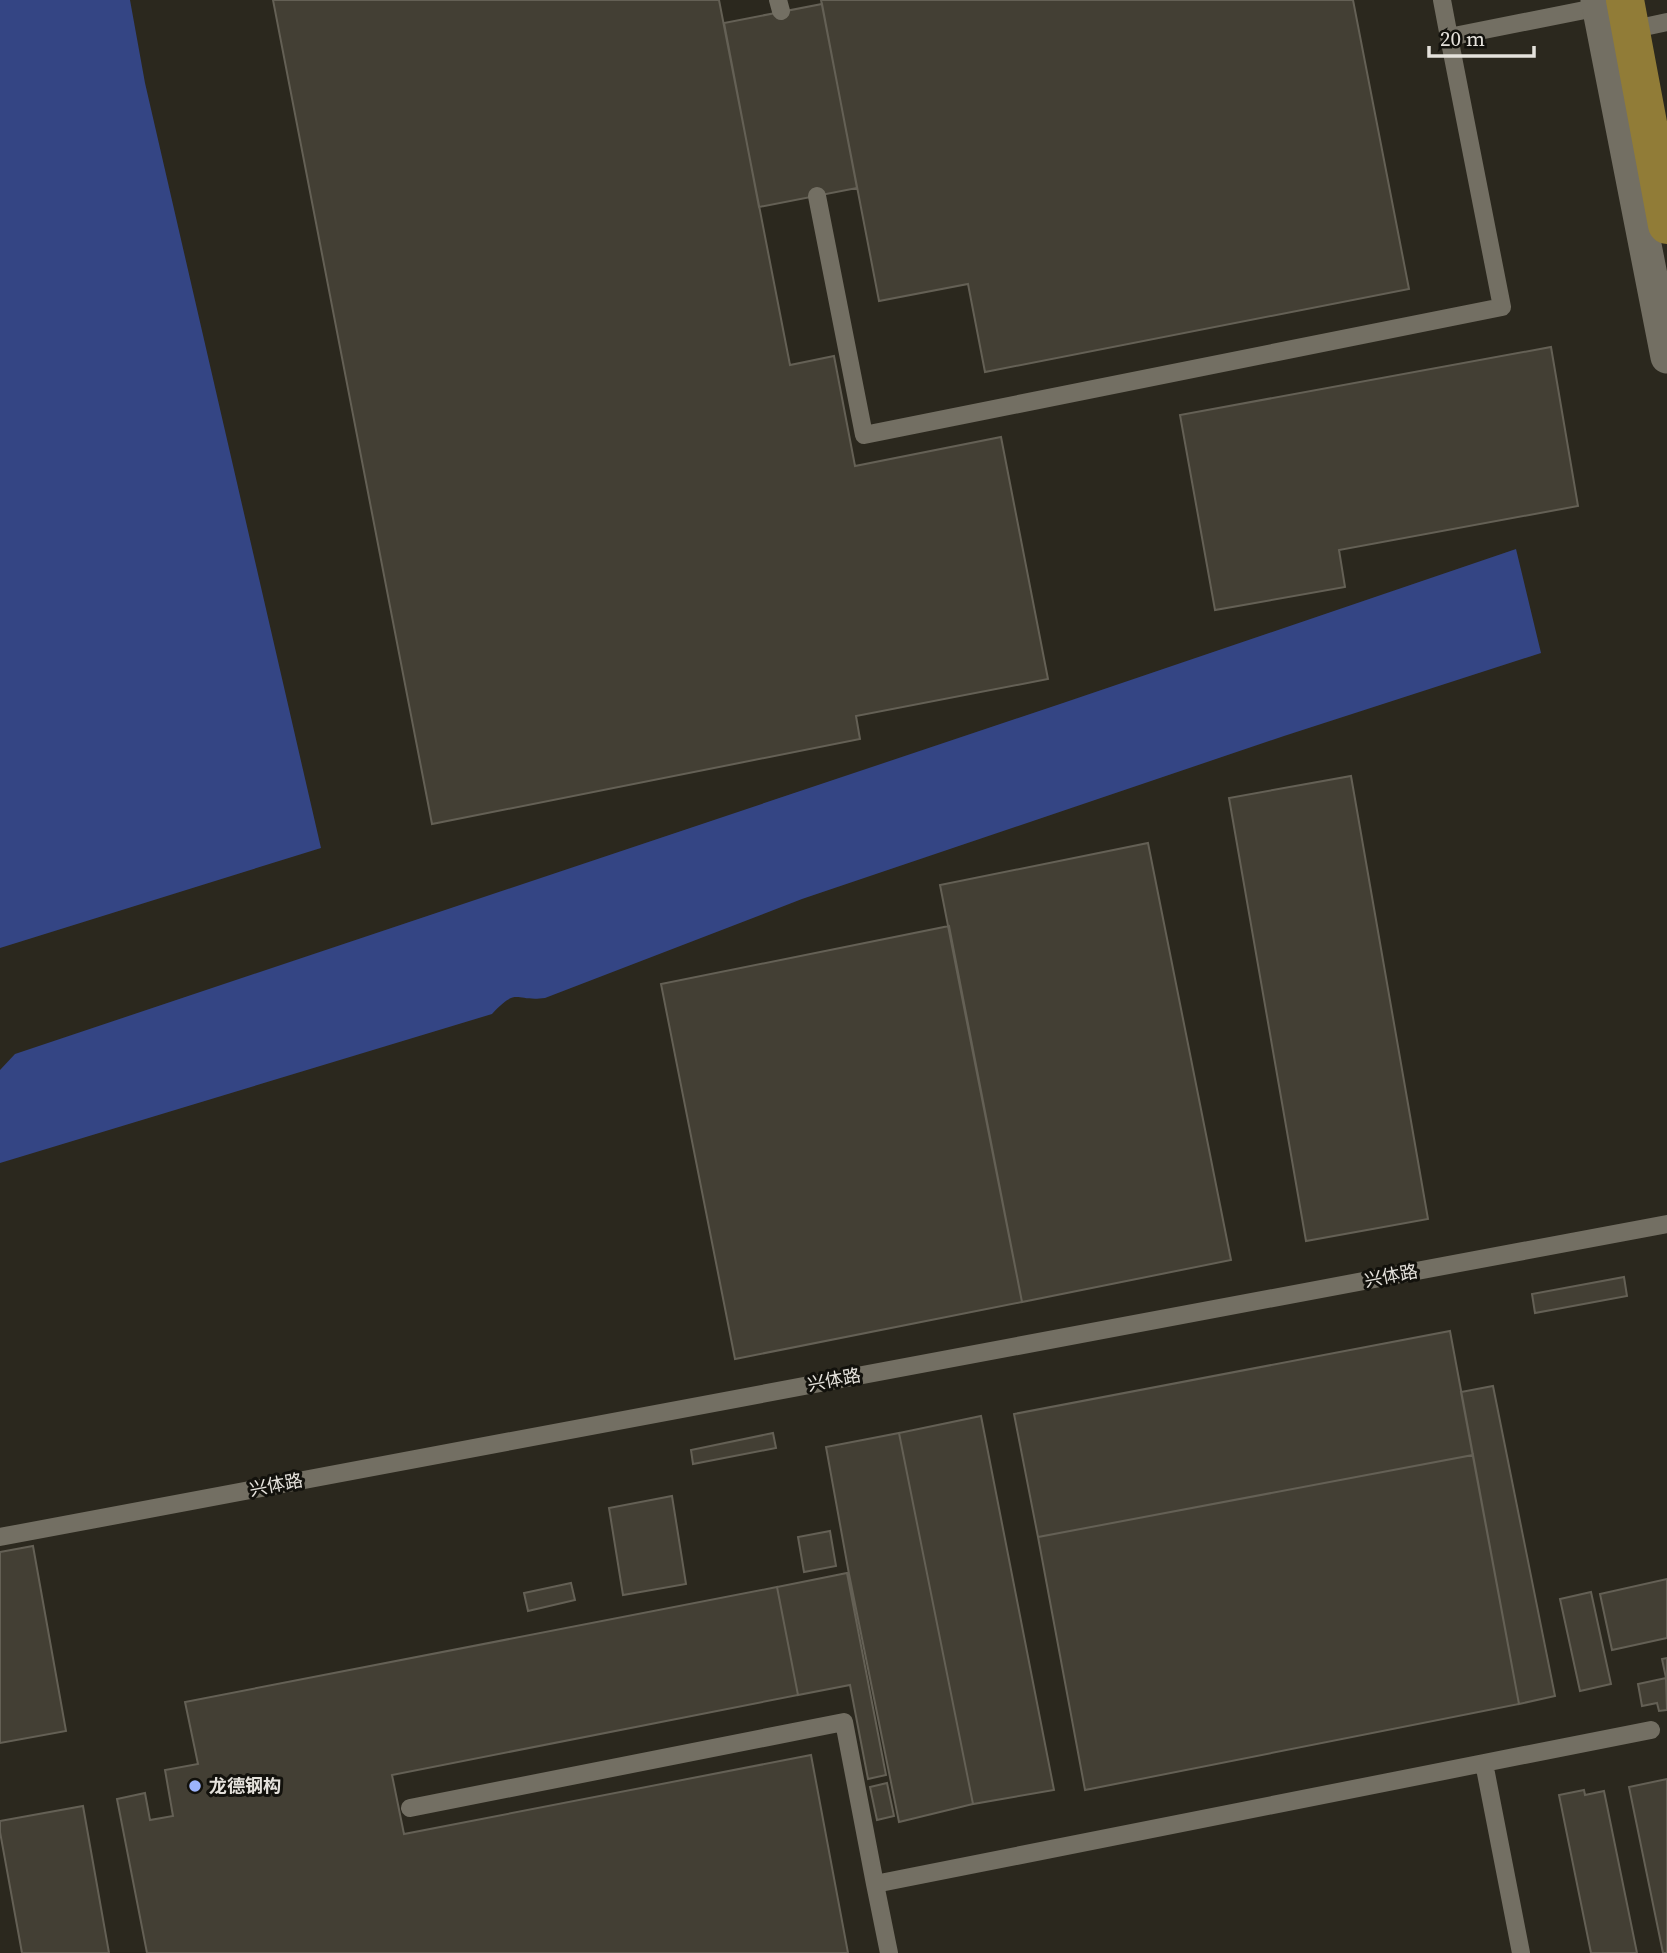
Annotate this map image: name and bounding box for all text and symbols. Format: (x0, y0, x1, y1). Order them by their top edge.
scale bar (1429, 14, 1534, 58)
text: 20 m (1440, 24, 1485, 53)
street label: 兴体路 (1362, 1258, 1420, 1293)
street label: 兴体路 (805, 1362, 863, 1397)
street label: 兴体路 (247, 1467, 305, 1502)
place label: 龙德钢构 (209, 1773, 281, 1798)
marker: 龙德钢构 (187, 1778, 203, 1794)

